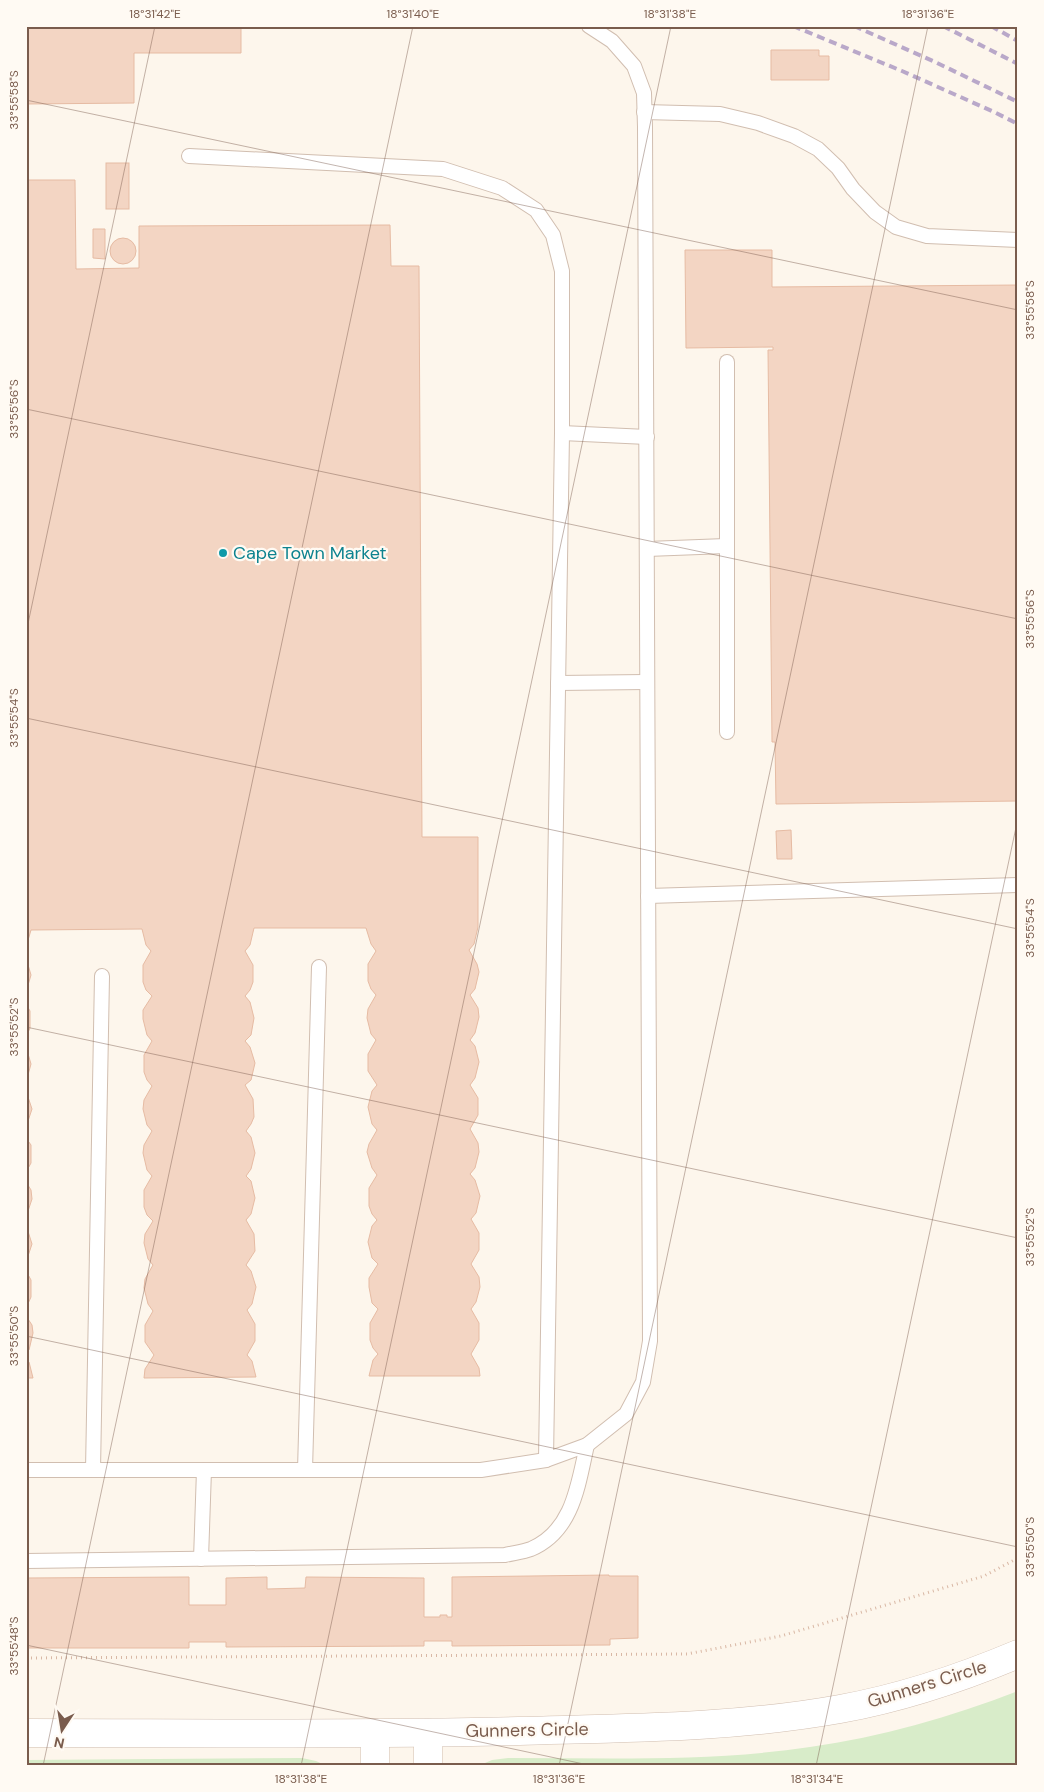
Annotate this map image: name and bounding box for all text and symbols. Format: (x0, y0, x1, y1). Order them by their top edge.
text: 18°31'42"E (129, 6, 181, 22)
text: 18°31'40"E (387, 6, 440, 22)
text: 18°31'38"E (644, 6, 696, 22)
text: 18°31'36"E (902, 6, 955, 22)
text: 33°55'58"S (6, 70, 22, 130)
text: 33°55'58"S (1022, 280, 1038, 340)
text: 33°55'56"S (6, 379, 22, 439)
place label: Cape Town Market (233, 541, 387, 565)
marker: Cape Town Market (217, 547, 229, 559)
text: 33°55'56"S (1022, 589, 1038, 649)
text: 33°55'54"S (6, 688, 22, 748)
text: 33°55'54"S (1022, 898, 1038, 958)
text: 33°55'52"S (6, 998, 22, 1056)
text: 33°55'52"S (1022, 1208, 1038, 1266)
text: 33°55'50"S (6, 1306, 22, 1366)
text: 33°55'50"S (1022, 1517, 1038, 1577)
text: 33°55'48"S (6, 1616, 22, 1676)
street label: Gunners Circle (864, 1654, 990, 1714)
north arrow (38, 1704, 88, 1754)
street label: Gunners Circle (465, 1717, 589, 1743)
text: N (52, 1733, 66, 1753)
text: 18°31'38"E (275, 1771, 327, 1787)
text: 18°31'36"E (533, 1771, 586, 1787)
text: 18°31'34"E (791, 1771, 843, 1787)

